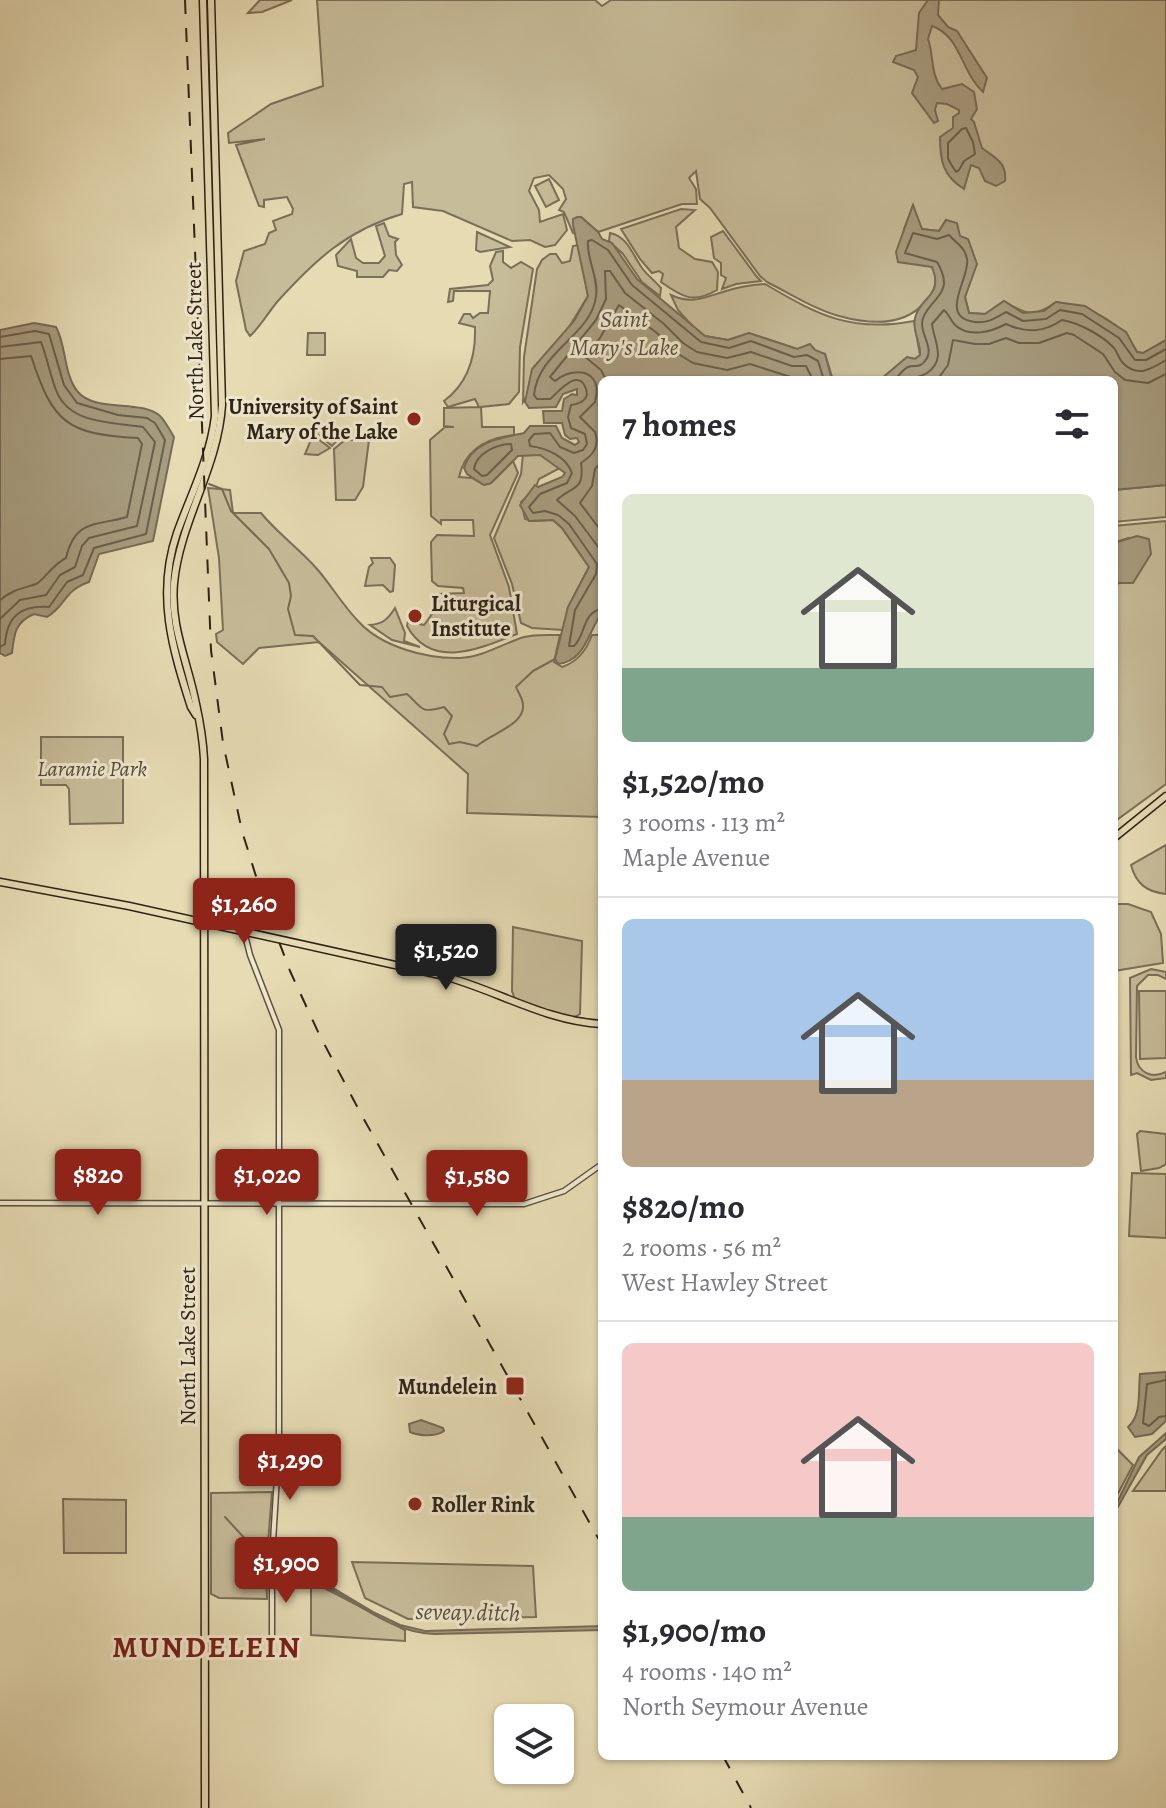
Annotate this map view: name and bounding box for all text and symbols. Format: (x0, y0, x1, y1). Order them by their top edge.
street label: North Lake Street (179, 262, 211, 420)
water label: Saint Mary's Lake (570, 303, 679, 363)
place label: University of Saint Mary of the Lake (228, 392, 399, 447)
text: 7 homes (622, 401, 737, 448)
icon: filters (1050, 402, 1094, 446)
marker: University of Saint Mary of the Lake (405, 410, 423, 428)
icon: home (786, 546, 930, 690)
place label: Liturgical Institute (431, 589, 521, 644)
marker: Liturgical Institute (406, 607, 424, 625)
park label: Laramie Park (37, 754, 147, 784)
text: $1,520/mo (622, 758, 764, 805)
text: 3 rooms · 113 m² (622, 805, 785, 840)
text: Maple Avenue (622, 840, 770, 875)
pin: $1,260 (179, 878, 309, 946)
text: $1,260 (211, 886, 277, 921)
pin: $1,520 (381, 924, 511, 992)
text: $1,520 (413, 932, 479, 967)
icon: home (786, 971, 930, 1115)
pin: $820 (51, 1149, 145, 1217)
pin: $1,020 (202, 1149, 332, 1217)
pin: $1,580 (412, 1150, 542, 1218)
text: $820 (73, 1157, 123, 1192)
text: $1,020 (233, 1157, 301, 1192)
text: $1,580 (444, 1158, 510, 1193)
text: $820/mo (622, 1183, 745, 1230)
text: 2 rooms · 56 m² (622, 1230, 781, 1265)
text: West Hawley Street (622, 1265, 828, 1300)
street label: North Lake Street (173, 1267, 203, 1425)
place label: Mundelein (398, 1372, 497, 1402)
marker: Mundelein (504, 1375, 526, 1397)
icon: home (786, 1395, 930, 1539)
pin: $1,290 (225, 1434, 355, 1502)
text: $1,290 (257, 1442, 323, 1477)
place label: Roller Rink (431, 1490, 535, 1520)
marker: Roller Rink (406, 1495, 424, 1513)
pin: $1,900 (221, 1537, 351, 1605)
text: $1,900 (253, 1545, 319, 1580)
water label: seveay ditch (415, 1595, 521, 1629)
text: $1,900/mo (622, 1607, 766, 1654)
district label: MUNDELEIN (112, 1627, 302, 1667)
text: 4 rooms · 140 m² (622, 1654, 792, 1689)
text: North Seymour Avenue (622, 1689, 868, 1724)
map controls (494, 1704, 574, 1784)
button: layers (494, 1704, 574, 1784)

